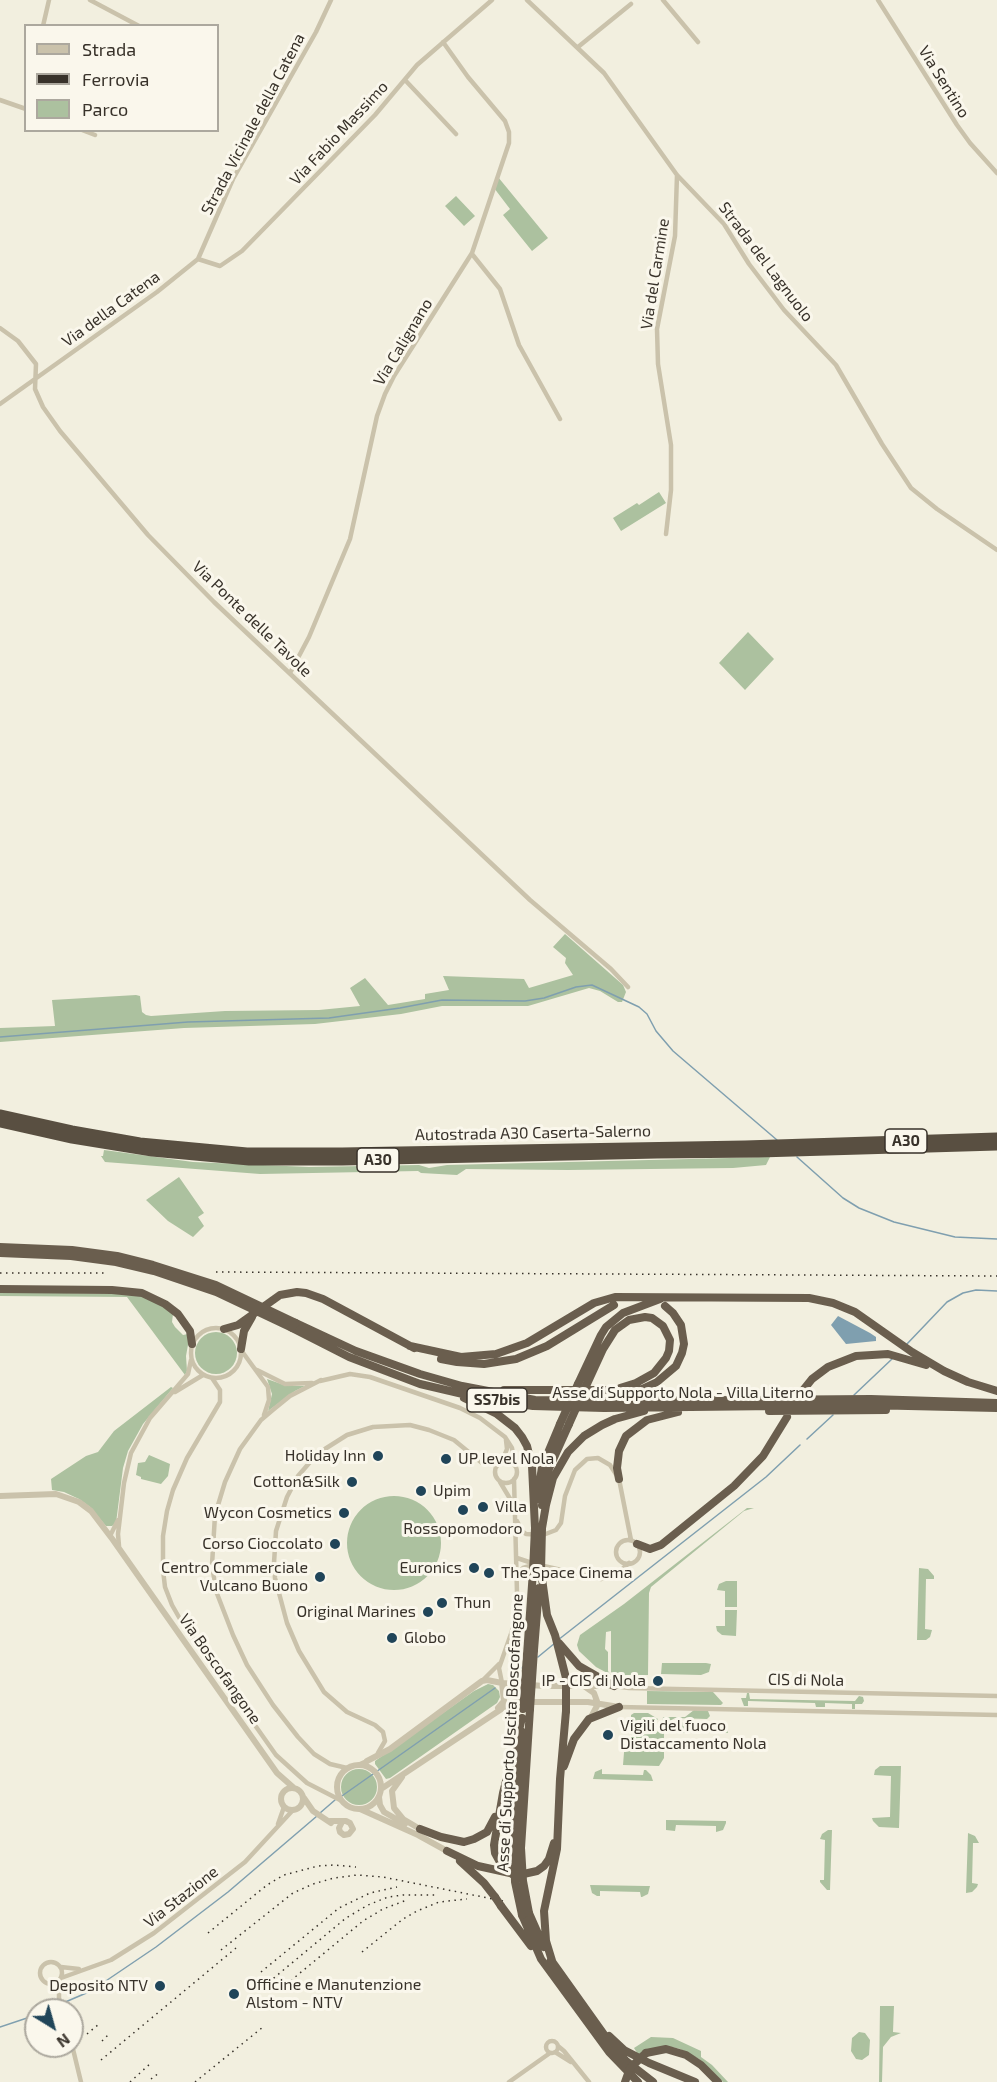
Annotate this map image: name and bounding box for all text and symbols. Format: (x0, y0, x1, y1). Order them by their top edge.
legend (24, 24, 219, 132)
street label: Strada Vicinale della Catena (197, 30, 309, 218)
text: Strada (82, 38, 136, 60)
street label: Via Sentino (914, 42, 974, 122)
text: Ferrovia (82, 68, 149, 90)
street label: Via Fabio Massimo (286, 77, 392, 189)
text: Parco (82, 98, 128, 120)
street label: Strada del Lagnuolo (715, 198, 817, 326)
street label: Via del Carmine (637, 217, 673, 331)
street label: Via della Catena (58, 267, 164, 351)
street label: Via Calignano (370, 295, 436, 389)
street label: Via Ponte delle Tavole (188, 557, 316, 681)
street label: Autostrada A30 Caserta-Salerno (415, 1121, 651, 1145)
road number: A30 (885, 1129, 927, 1153)
road number: A30 (357, 1148, 399, 1172)
street label: Asse di Supporto Nola - Villa Literno (552, 1383, 814, 1403)
road number: SS7bis (467, 1388, 527, 1412)
place label: Holiday Inn (285, 1446, 366, 1466)
marker: Holiday Inn (371, 1449, 385, 1463)
place label: UP level Nola (458, 1449, 554, 1469)
marker: UP level Nola (439, 1452, 453, 1466)
place label: Cotton&Silk (253, 1472, 340, 1492)
marker: Cotton&Silk (345, 1475, 359, 1489)
place label: Upim (433, 1481, 471, 1501)
marker: Upim (414, 1484, 428, 1498)
place label: Villa (495, 1497, 527, 1517)
marker: Villa (476, 1500, 490, 1514)
place label: Wycon Cosmetics (204, 1503, 332, 1523)
marker: Rossopomodoro (456, 1503, 470, 1517)
marker: Wycon Cosmetics (337, 1506, 351, 1520)
place label: Rossopomodoro (403, 1519, 523, 1539)
place label: Corso Cioccolato (202, 1534, 323, 1554)
marker: Corso Cioccolato (328, 1537, 342, 1551)
place label: Centro Commerciale Vulcano Buono (161, 1558, 308, 1596)
place label: Euronics (399, 1558, 462, 1578)
marker: Euronics (467, 1561, 481, 1575)
place label: The Space Cinema (501, 1563, 632, 1583)
marker: The Space Cinema (482, 1566, 496, 1580)
marker: Centro Commerciale Vulcano Buono (313, 1570, 327, 1584)
place label: Thun (454, 1593, 491, 1613)
street label: Asse di Supporto Uscita Boscofangone (493, 1593, 527, 1873)
marker: Thun (435, 1596, 449, 1610)
place label: Original Marines (296, 1602, 416, 1622)
marker: Original Marines (421, 1605, 435, 1619)
street label: Via Boscofangone (175, 1610, 265, 1728)
place label: Globo (404, 1628, 446, 1648)
marker: Globo (385, 1631, 399, 1645)
street label: CIS di Nola (768, 1670, 844, 1690)
place label: IP - CIS di Nola (542, 1671, 646, 1691)
marker: IP - CIS di Nola (651, 1674, 665, 1688)
place label: Vigili del fuoco Distaccamento Nola (620, 1716, 766, 1754)
marker: Vigili del fuoco Distaccamento Nola (601, 1728, 615, 1742)
street label: Via Stazione (140, 1862, 222, 1932)
place label: Officine e Manutenzione Alstom - NTV (246, 1975, 421, 2013)
place label: Deposito NTV (49, 1976, 148, 1996)
marker: Deposito NTV (153, 1979, 167, 1993)
marker: Officine e Manutenzione Alstom - NTV (227, 1987, 241, 2001)
north arrow (24, 1998, 84, 2058)
text: N (54, 2030, 74, 2052)

